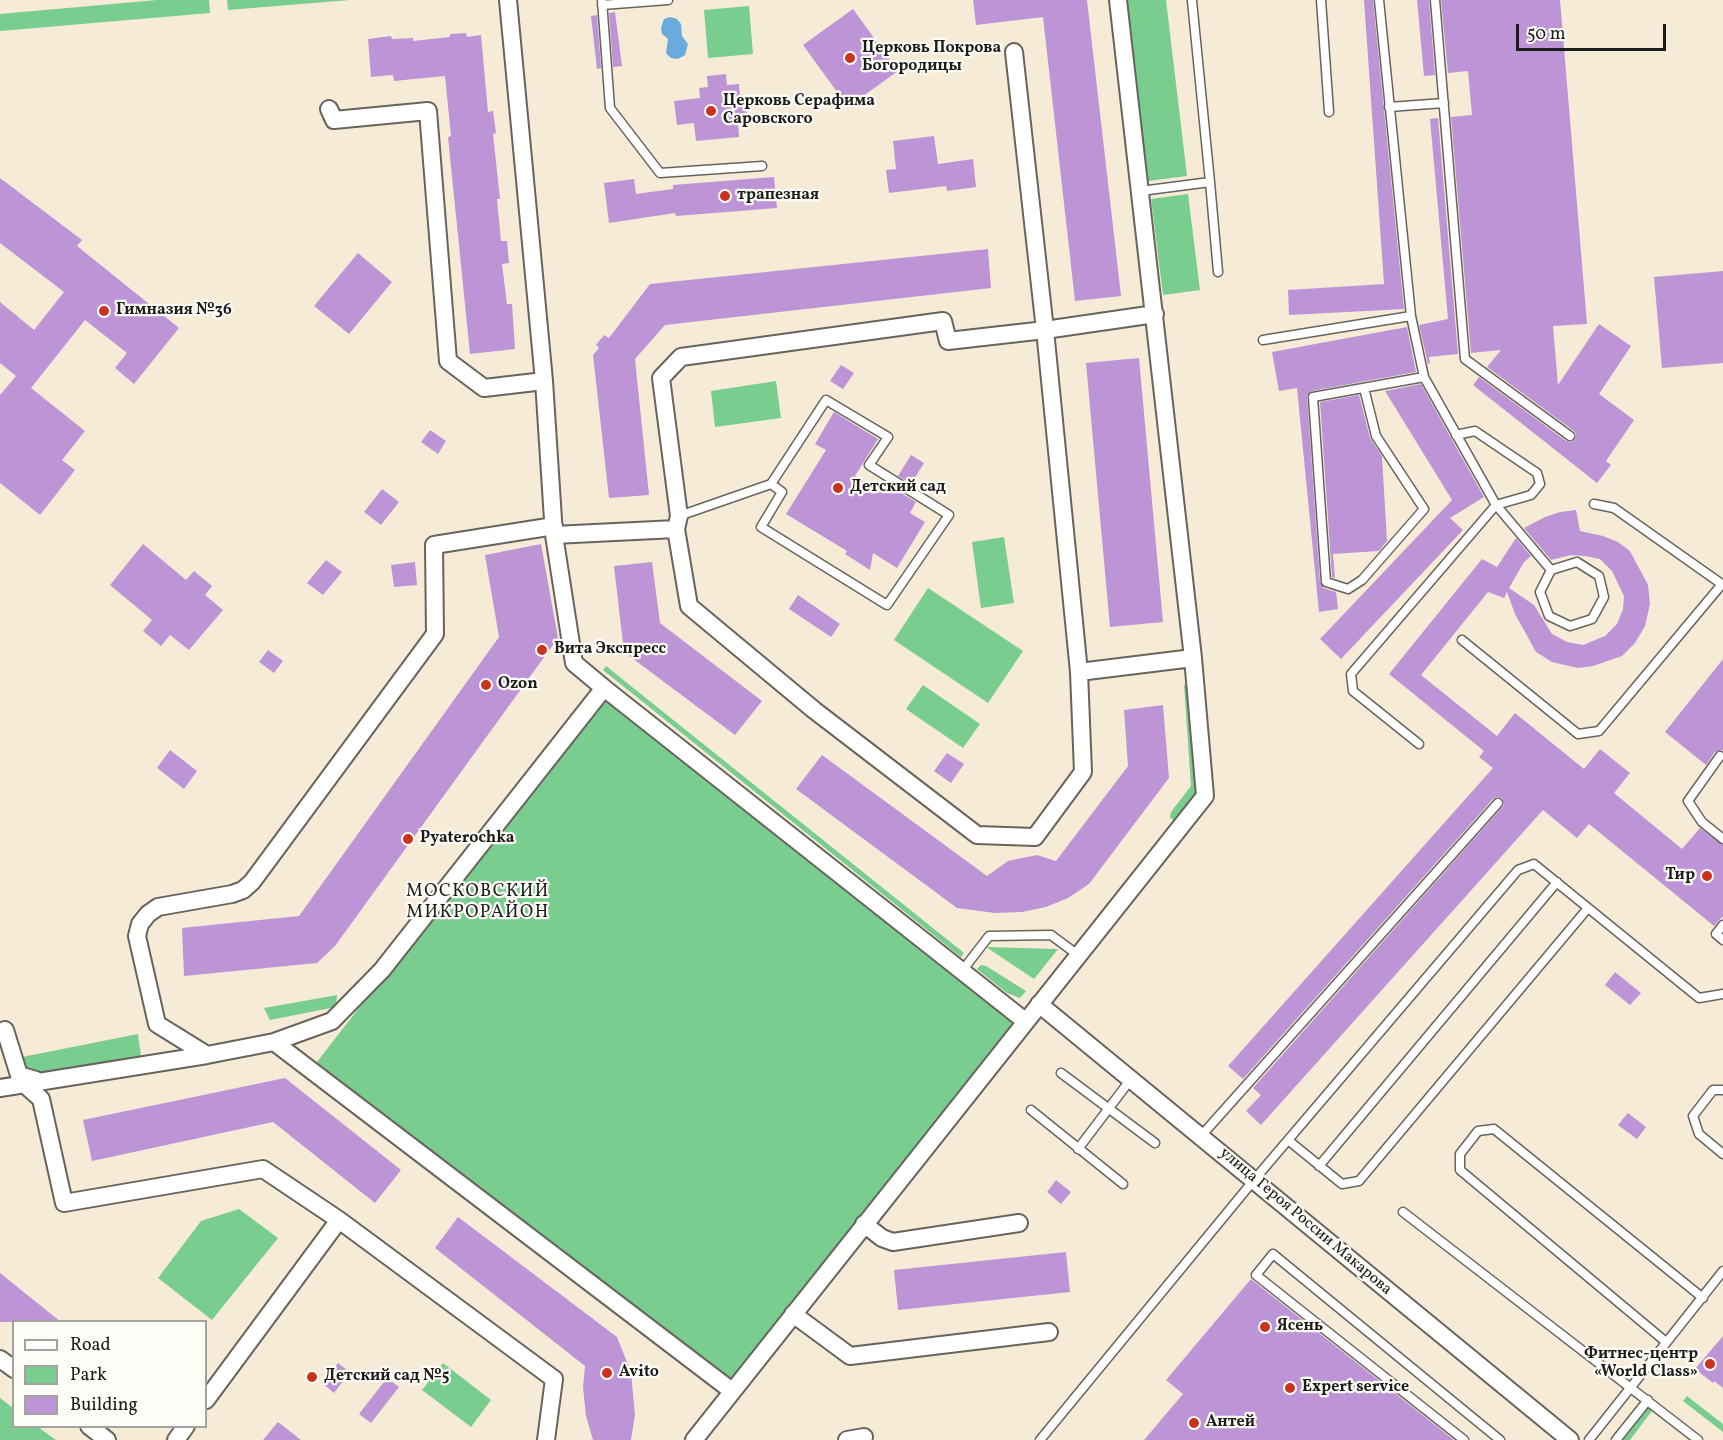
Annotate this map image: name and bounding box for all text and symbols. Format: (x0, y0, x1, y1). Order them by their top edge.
scale bar (1519, 12, 1669, 50)
text: 50 m (1527, 22, 1566, 47)
place label: Церковь Покрова Богородицы (862, 39, 1001, 77)
marker: Церковь Покрова Богородицы (843, 51, 857, 65)
place label: Церковь Серафима Саровского (723, 92, 875, 130)
marker: Церковь Серафима Саровского (704, 104, 718, 118)
place label: трапезная (737, 186, 819, 206)
marker: трапезная (718, 189, 732, 203)
place label: Гимназия №36 (116, 301, 232, 321)
marker: Гимназия №36 (97, 304, 111, 318)
place label: Детский сад (850, 478, 946, 498)
marker: Детский сад (831, 481, 845, 495)
place label: Вита Экспресс (554, 640, 666, 660)
marker: Вита Экспресс (535, 643, 549, 657)
place label: Ozon (498, 675, 538, 695)
marker: Ozon (479, 678, 493, 692)
place label: Pyaterochka (420, 829, 515, 849)
marker: Pyaterochka (401, 832, 415, 846)
place label: Тир (1665, 866, 1695, 886)
marker: Тир (1700, 869, 1714, 883)
district label: МОСКОВСКИЙ МИКРОРАЙОН (406, 882, 550, 924)
street label: улица Героя России Макарова (1215, 1144, 1395, 1300)
place label: Ясень (1277, 1317, 1323, 1337)
legend (12, 1320, 207, 1428)
marker: Ясень (1258, 1320, 1272, 1334)
text: Road (70, 1333, 111, 1358)
place label: Фитнес-центр «World Class» (1584, 1345, 1698, 1383)
marker: Фитнес-центр «World Class» (1703, 1357, 1717, 1371)
text: Park (70, 1363, 107, 1388)
place label: Avito (619, 1363, 659, 1383)
marker: Avito (600, 1366, 614, 1380)
place label: Детский сад №5 (324, 1367, 449, 1387)
marker: Детский сад №5 (305, 1370, 319, 1384)
place label: Expert service (1302, 1378, 1409, 1398)
marker: Expert service (1283, 1381, 1297, 1395)
text: Building (70, 1393, 138, 1418)
place label: Антей (1206, 1413, 1255, 1433)
marker: Антей (1187, 1416, 1201, 1430)

